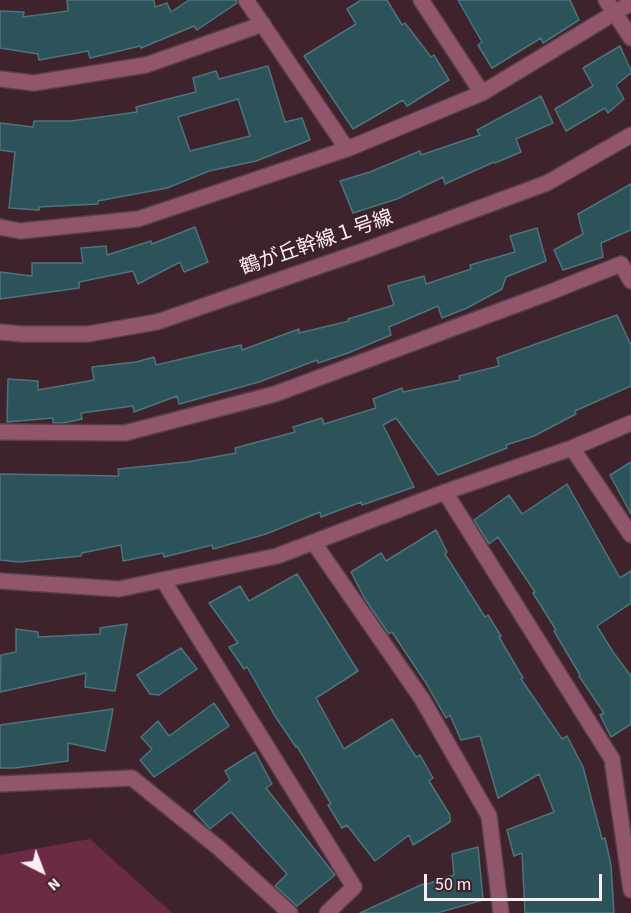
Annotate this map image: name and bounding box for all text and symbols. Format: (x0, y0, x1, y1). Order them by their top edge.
street label: 鶴が丘幹線１号線 (237, 207, 397, 281)
north arrow (12, 841, 72, 901)
scale bar (427, 862, 606, 900)
text: 50 m (435, 872, 471, 897)
text: N (43, 873, 65, 896)

